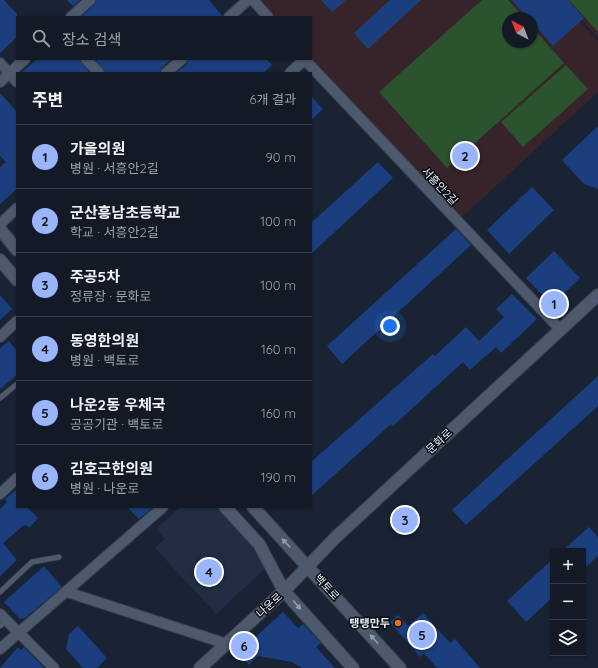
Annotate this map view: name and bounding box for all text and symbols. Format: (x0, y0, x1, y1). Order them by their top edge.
north arrow (502, 12, 538, 48)
search box (16, 16, 312, 60)
icon: search (30, 27, 52, 49)
text: 장소 검색 (62, 30, 121, 49)
text: 주변 (32, 89, 63, 110)
text: 6개 결과 (250, 91, 296, 107)
text: 가을의원 (70, 139, 125, 158)
pin: 2 (452, 141, 478, 171)
text: 1 (42, 149, 48, 165)
text: 90 m (266, 149, 296, 165)
text: 병원 · 서흥안2길 (70, 160, 159, 176)
street label: 서흥안2길 (419, 164, 461, 208)
text: 군산흥남초등학교 (70, 203, 180, 222)
text: 2 (41, 213, 49, 229)
text: 100 m (260, 213, 296, 229)
text: 학교 · 서흥안2길 (70, 224, 159, 240)
text: 주공5차 (70, 267, 120, 286)
text: 3 (42, 277, 48, 293)
text: 100 m (260, 277, 296, 293)
text: 정류장 · 문화로 (70, 288, 151, 304)
pin: 1 (541, 289, 567, 319)
your location (380, 316, 400, 336)
text: 동영한의원 (70, 331, 139, 350)
text: 4 (41, 341, 49, 357)
text: 160 m (261, 341, 296, 357)
text: 병원 · 백토로 (70, 352, 139, 368)
text: 나운2동 우체국 (70, 395, 166, 414)
text: 5 (41, 405, 49, 421)
text: 160 m (261, 405, 296, 421)
text: 공공기관 · 백토로 (70, 416, 163, 432)
street label: 문화로 (423, 426, 455, 456)
text: 김호근한의원 (70, 459, 153, 478)
text: 6 (41, 469, 49, 485)
text: 190 m (261, 469, 296, 485)
text: 병원 · 나운로 (70, 480, 139, 496)
pin: 3 (392, 505, 418, 535)
one-way arrow (282, 539, 291, 548)
map controls (550, 548, 586, 656)
button: + (550, 548, 586, 584)
pin: 4 (196, 557, 222, 587)
street label: 백토로 (312, 571, 342, 603)
button: − (550, 584, 586, 620)
street label: 나운로 (253, 590, 285, 620)
one-way arrow (292, 600, 302, 610)
place label: 탱탱만두 (350, 616, 390, 630)
marker: 탱탱만두 (393, 618, 403, 628)
pin: 5 (409, 620, 435, 650)
button: layers (550, 620, 586, 656)
pin: 6 (231, 631, 257, 661)
one-way arrow (369, 634, 379, 644)

